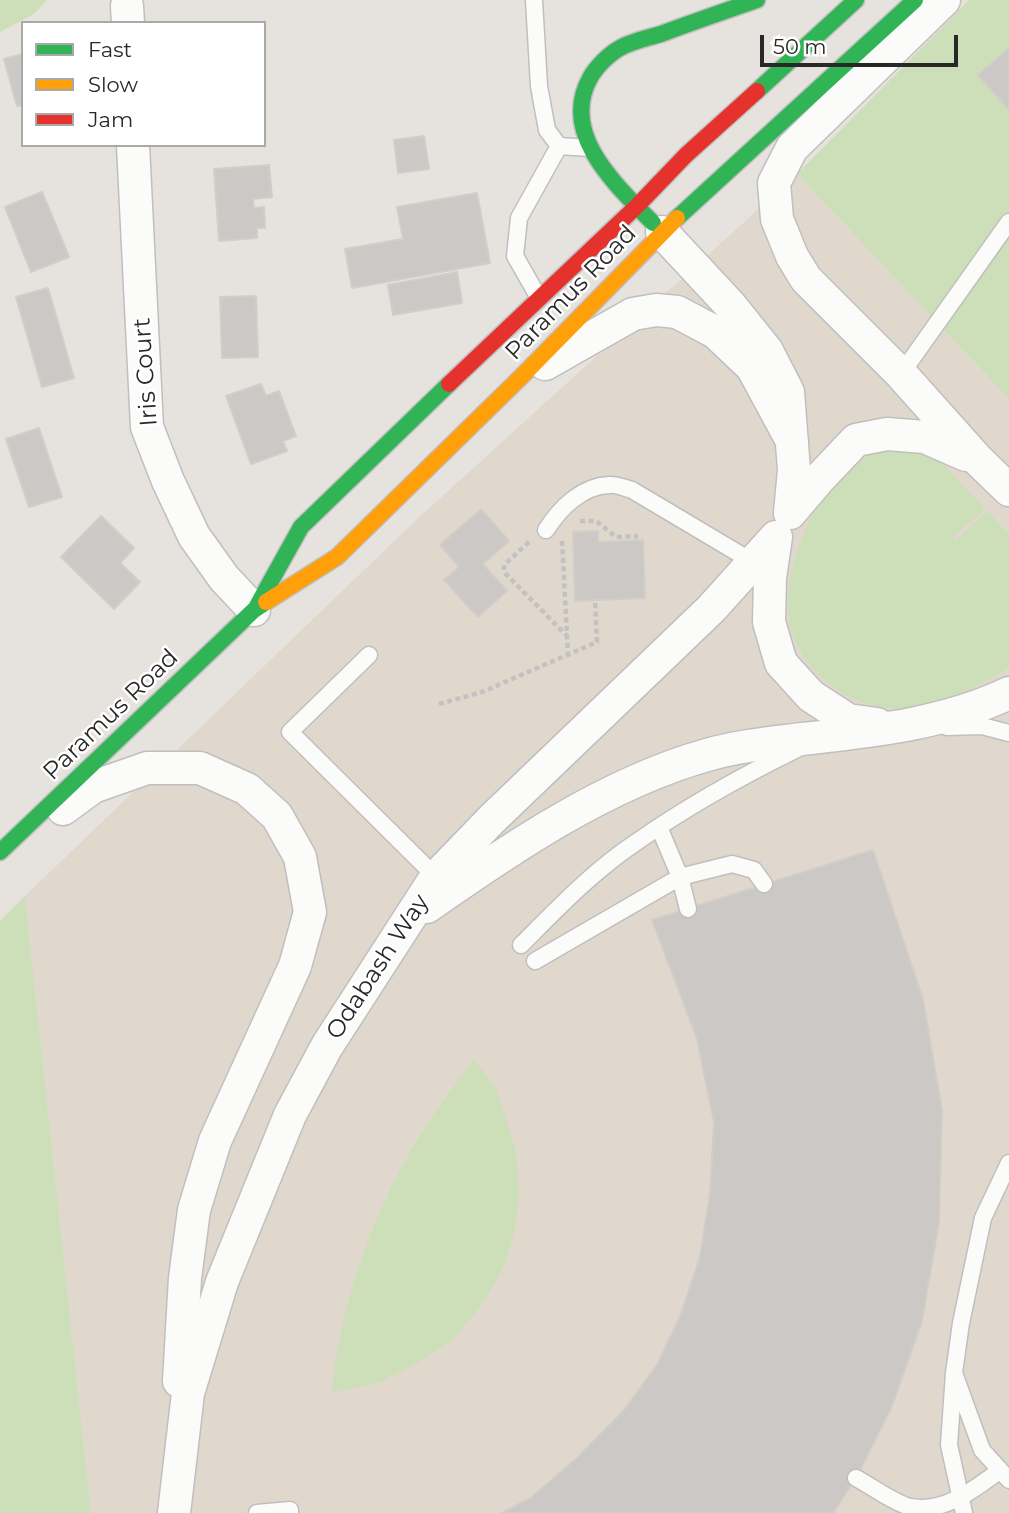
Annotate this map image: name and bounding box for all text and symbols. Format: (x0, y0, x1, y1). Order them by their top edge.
legend (21, 21, 266, 147)
scale bar (764, 21, 962, 65)
text: 50 m (773, 34, 827, 59)
text: Fast (88, 37, 132, 62)
text: Slow (88, 72, 138, 97)
text: Jam (88, 107, 133, 132)
street label: Paramus Road (499, 220, 643, 366)
street label: Iris Court (128, 317, 164, 427)
street label: Paramus Road (38, 643, 184, 787)
street label: Odabash Way (320, 889, 436, 1045)

